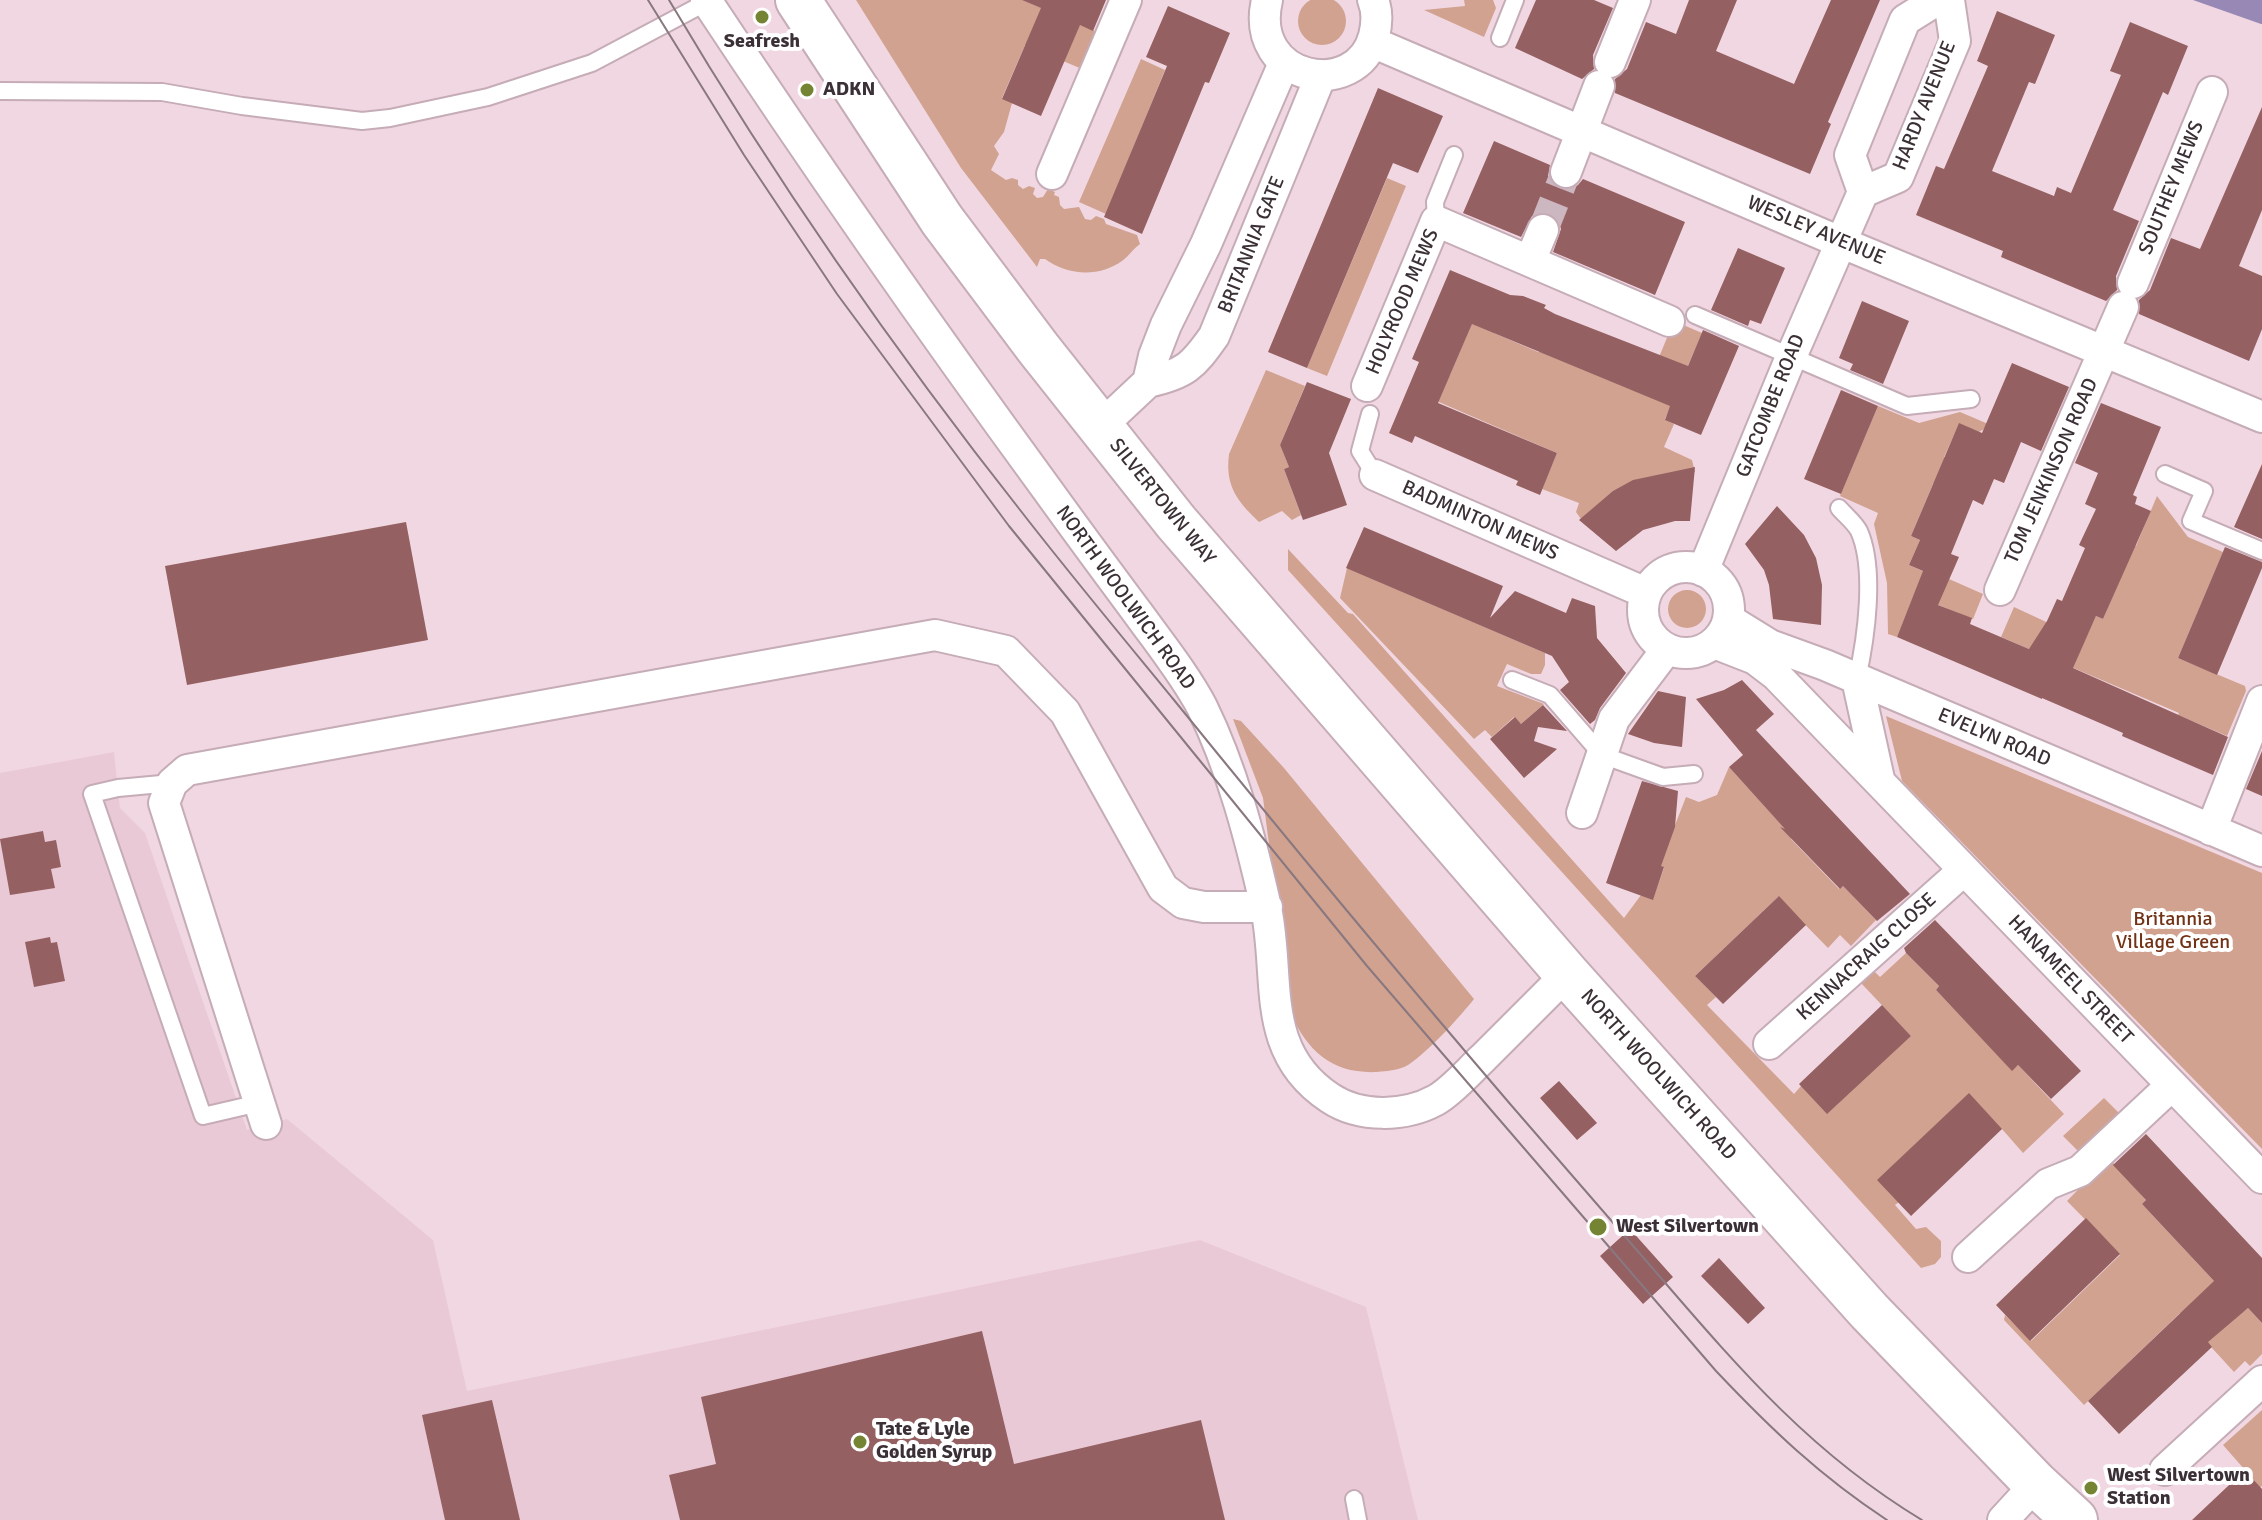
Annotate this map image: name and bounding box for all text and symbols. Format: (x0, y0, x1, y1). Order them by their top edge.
marker: Seafresh (753, 8, 771, 26)
place label: Seafresh (724, 30, 800, 54)
street label: HARDY AVENUE (1888, 38, 1962, 174)
place label: ADKN (823, 78, 875, 102)
marker: ADKN (798, 81, 816, 99)
street label: SOUTHEY MEWS (2134, 118, 2210, 258)
street label: BRITANNIA GATE (1214, 173, 1290, 317)
street label: WESLEY AVENUE (1743, 191, 1889, 271)
street label: HOLYROOD MEWS (1362, 226, 1444, 378)
street label: GATCOMBE ROAD (1731, 331, 1811, 481)
street label: TOM JENKINSON ROAD (2000, 375, 2104, 567)
street label: SILVERTOWN WAY (1104, 434, 1220, 570)
street label: BADMINTON MEWS (1398, 476, 1562, 566)
street label: NORTH WOOLWICH ROAD (1050, 501, 1200, 695)
street label: EVELYN ROAD (1934, 703, 2054, 773)
street label: KENNACRAIG CLOSE (1792, 888, 1942, 1026)
park label: Britannia Village Green (2116, 908, 2230, 955)
street label: HANAMEEL STREET (2002, 911, 2138, 1049)
street label: NORTH WOOLWICH ROAD (1575, 985, 1741, 1165)
place label: West Silvertown (1616, 1215, 1759, 1239)
marker: West Silvertown (1587, 1216, 1609, 1238)
place label: Tate & Lyle Golden Syrup (876, 1418, 992, 1465)
marker: Tate & Lyle Golden Syrup (851, 1433, 869, 1451)
place label: West Silvertown Station (2107, 1464, 2250, 1511)
marker: West Silvertown Station (2082, 1479, 2100, 1497)

